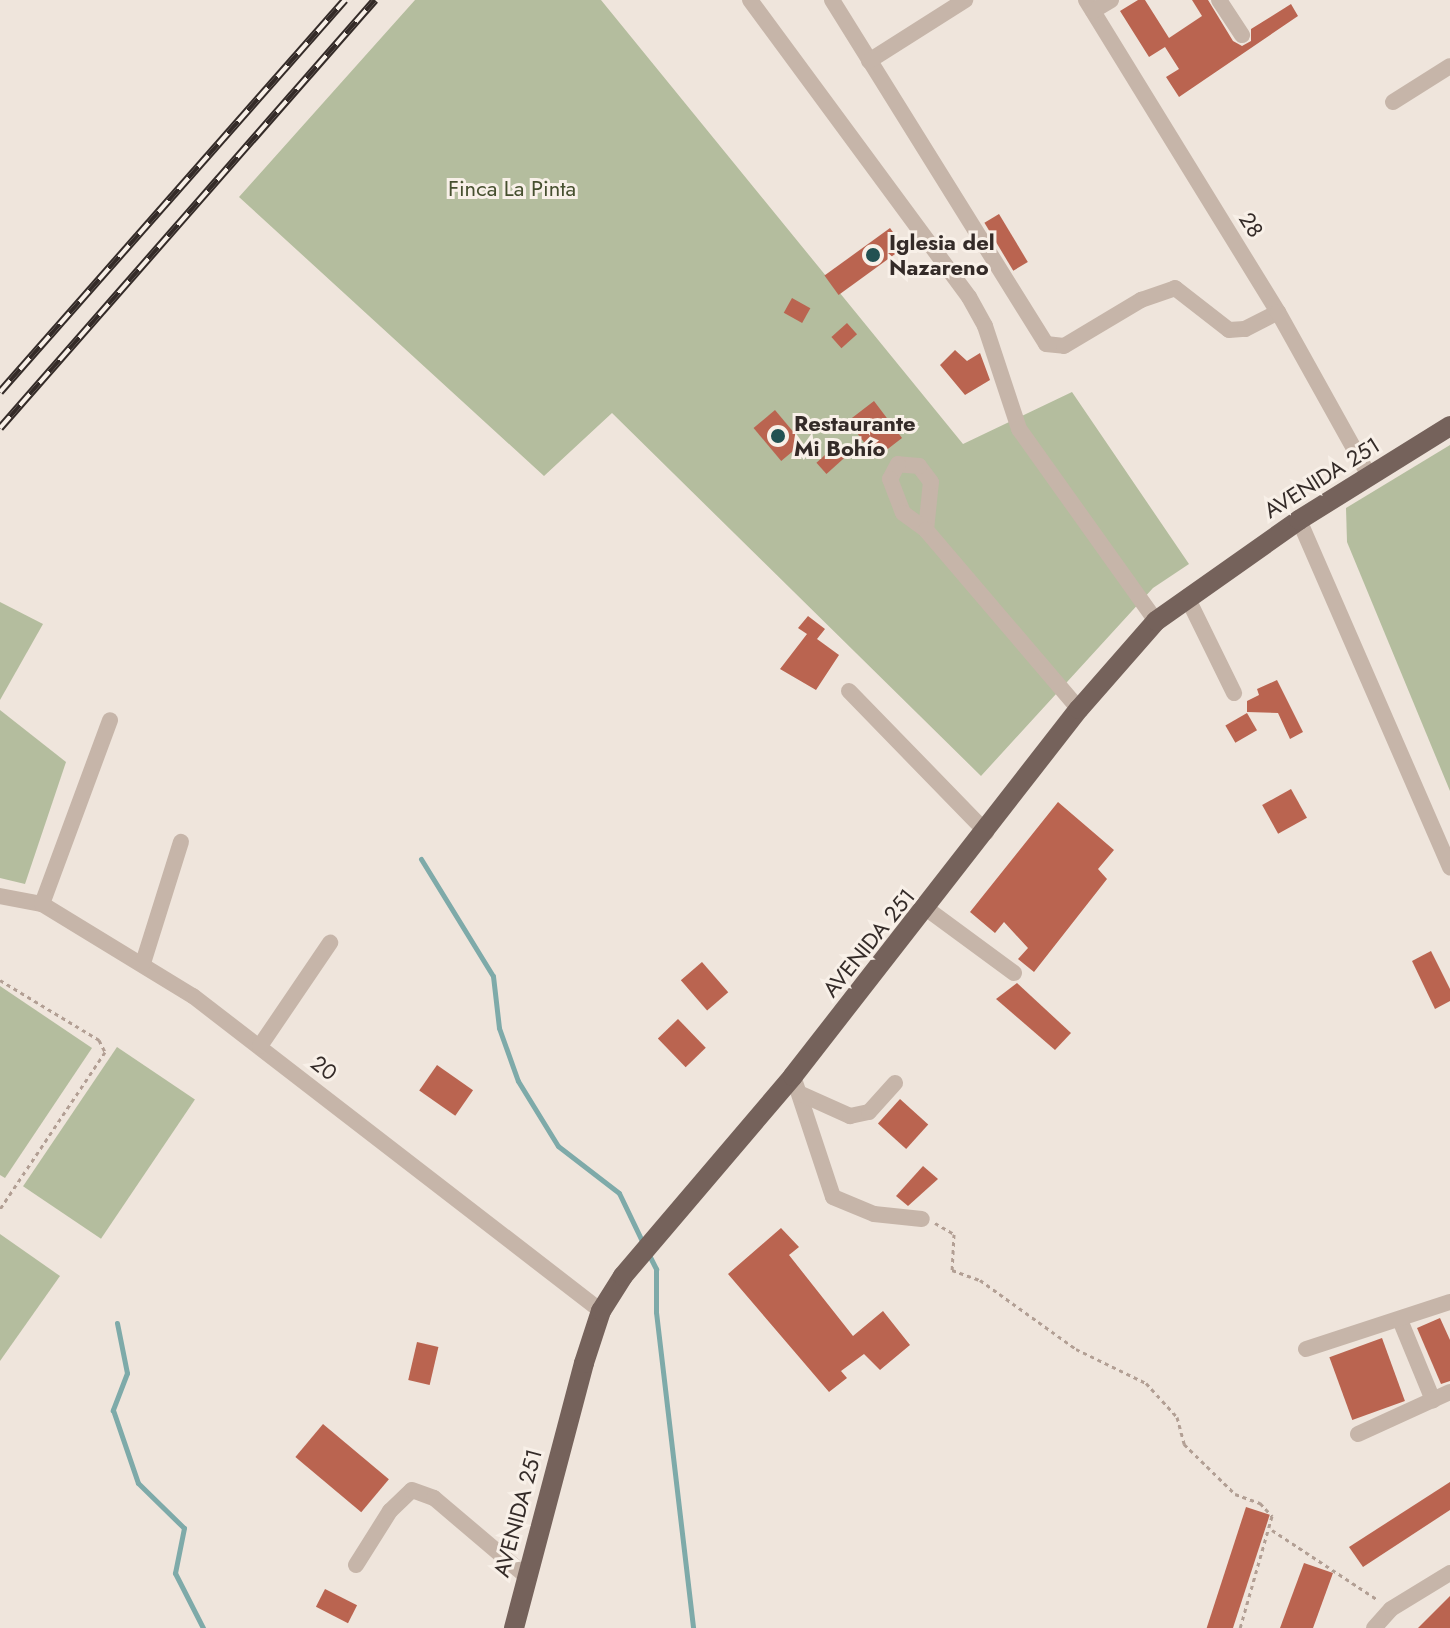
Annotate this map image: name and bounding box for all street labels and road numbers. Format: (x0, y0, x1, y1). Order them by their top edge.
street label: 28 (1233, 208, 1269, 242)
street label: AVENIDA 251 (1259, 432, 1385, 524)
street label: AVENIDA 251 (817, 884, 921, 1002)
street label: 20 (306, 1050, 342, 1086)
street label: AVENIDA 251 (488, 1446, 548, 1580)

